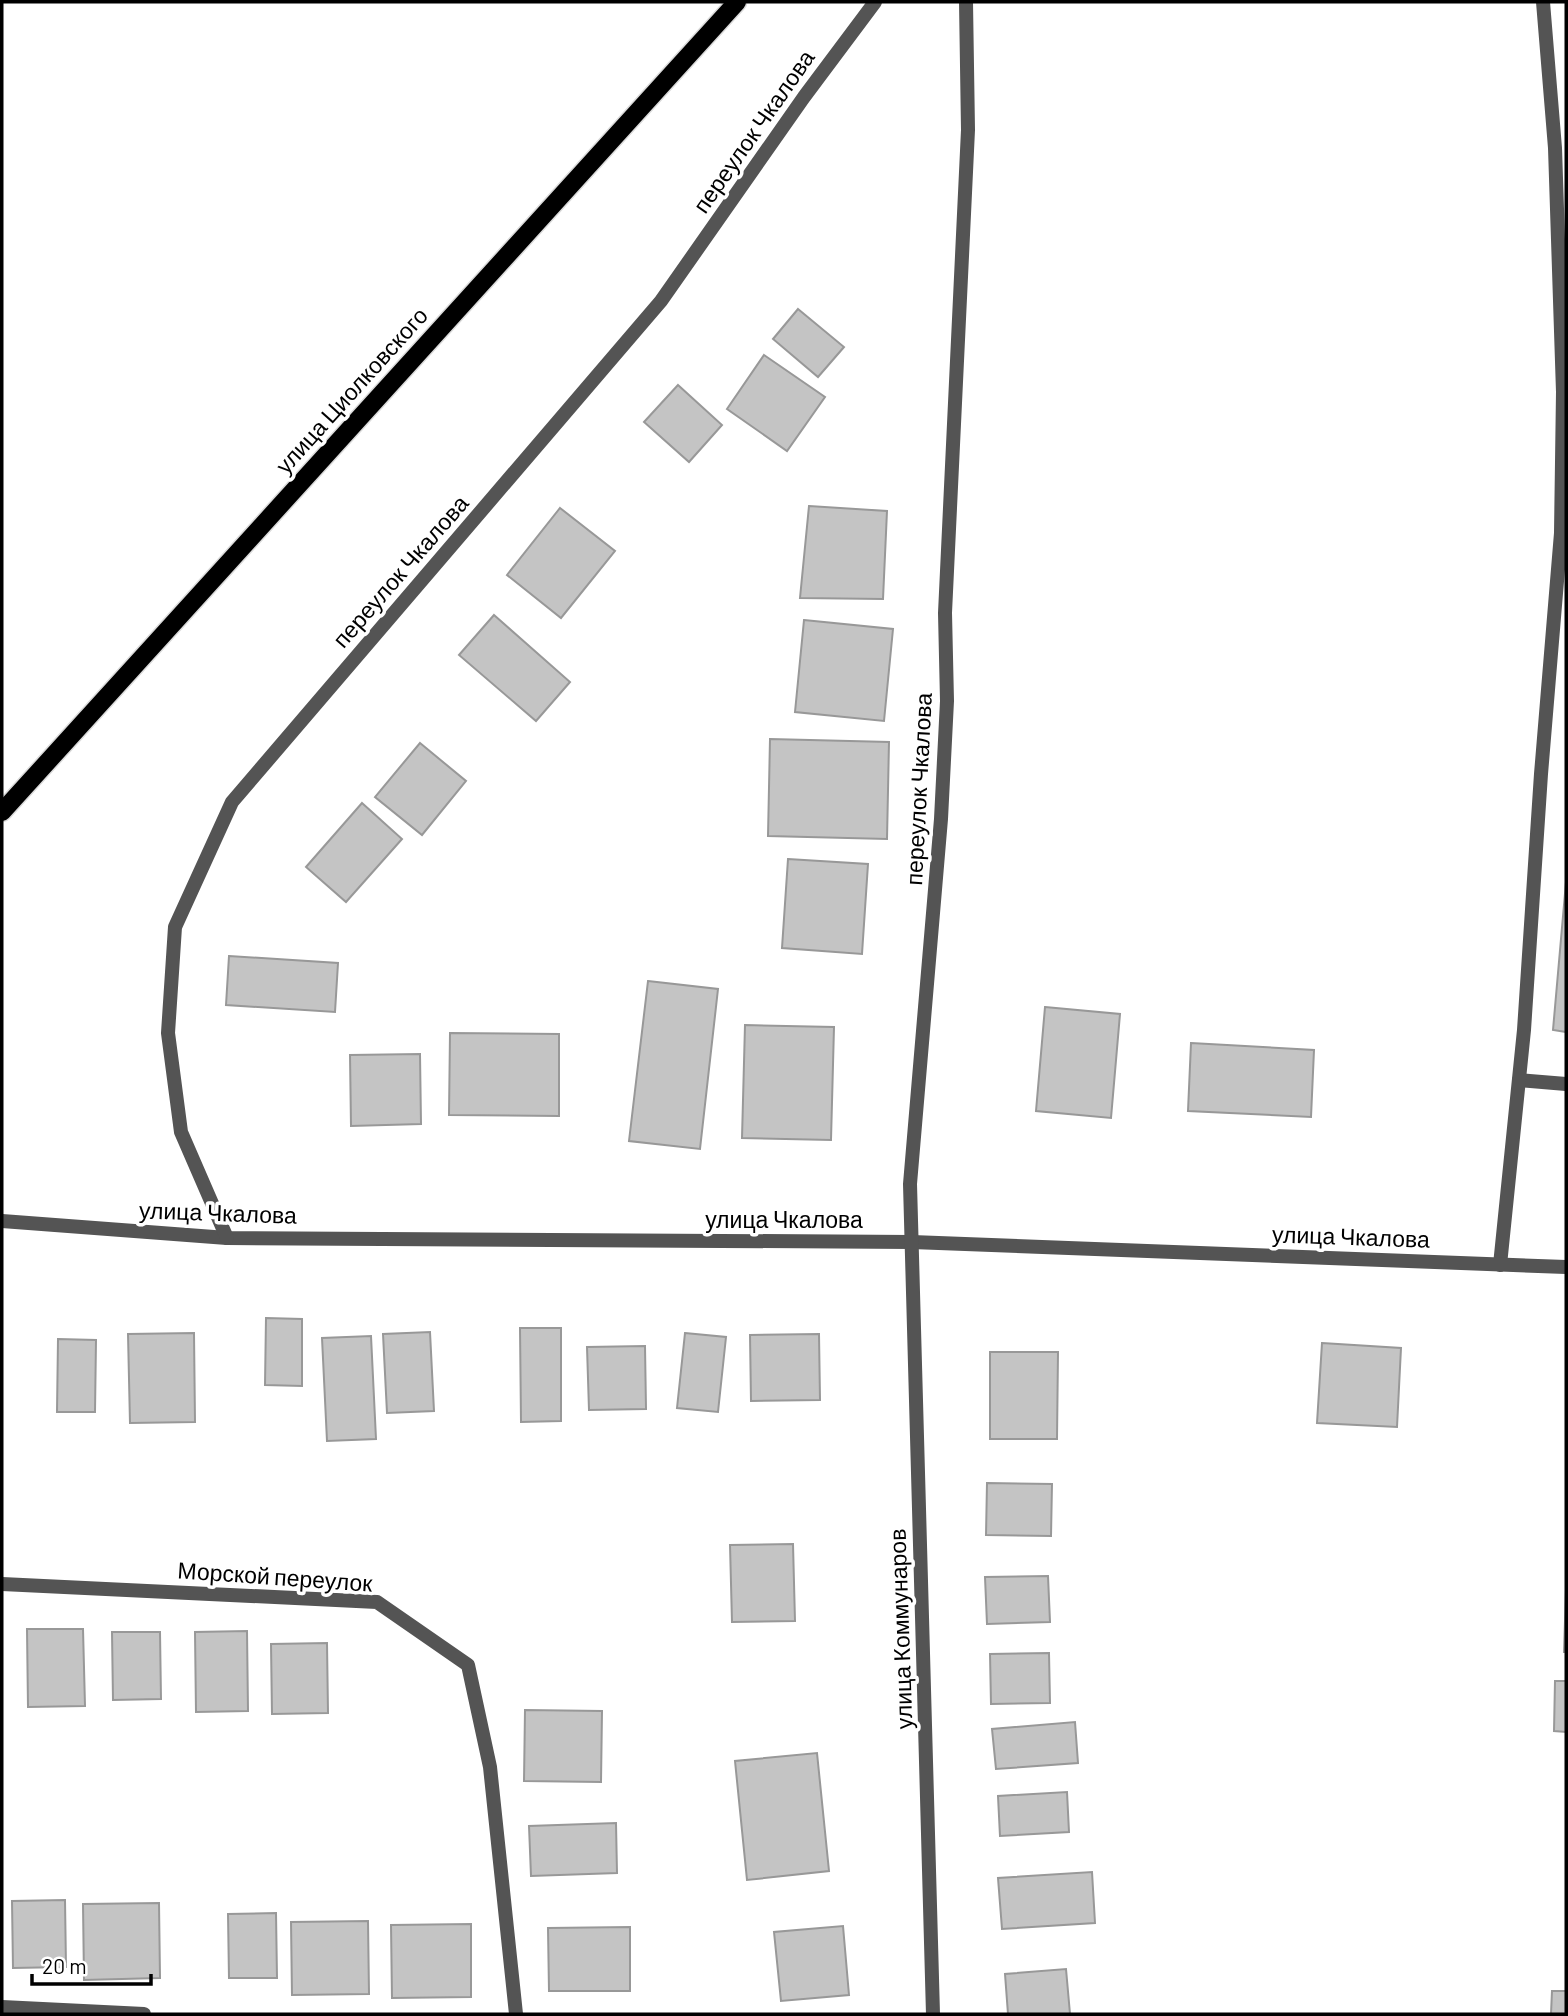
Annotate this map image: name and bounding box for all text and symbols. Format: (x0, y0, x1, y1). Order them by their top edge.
street label: переулок Чкалова (686, 44, 820, 218)
street label: улица Циолковского (269, 301, 433, 479)
street label: переулок Чкалова (326, 489, 474, 653)
street label: переулок Чкалова (899, 692, 937, 886)
street label: улица Чкалова (139, 1195, 298, 1229)
street label: улица Чкалова (705, 1205, 863, 1233)
street label: улица Чкалова (1272, 1219, 1431, 1253)
street label: улица Коммунаров (883, 1528, 917, 1730)
street label: Морской переулок (177, 1555, 374, 1597)
scale bar (32, 1942, 150, 1986)
text: 20 m (42, 1953, 87, 1978)

